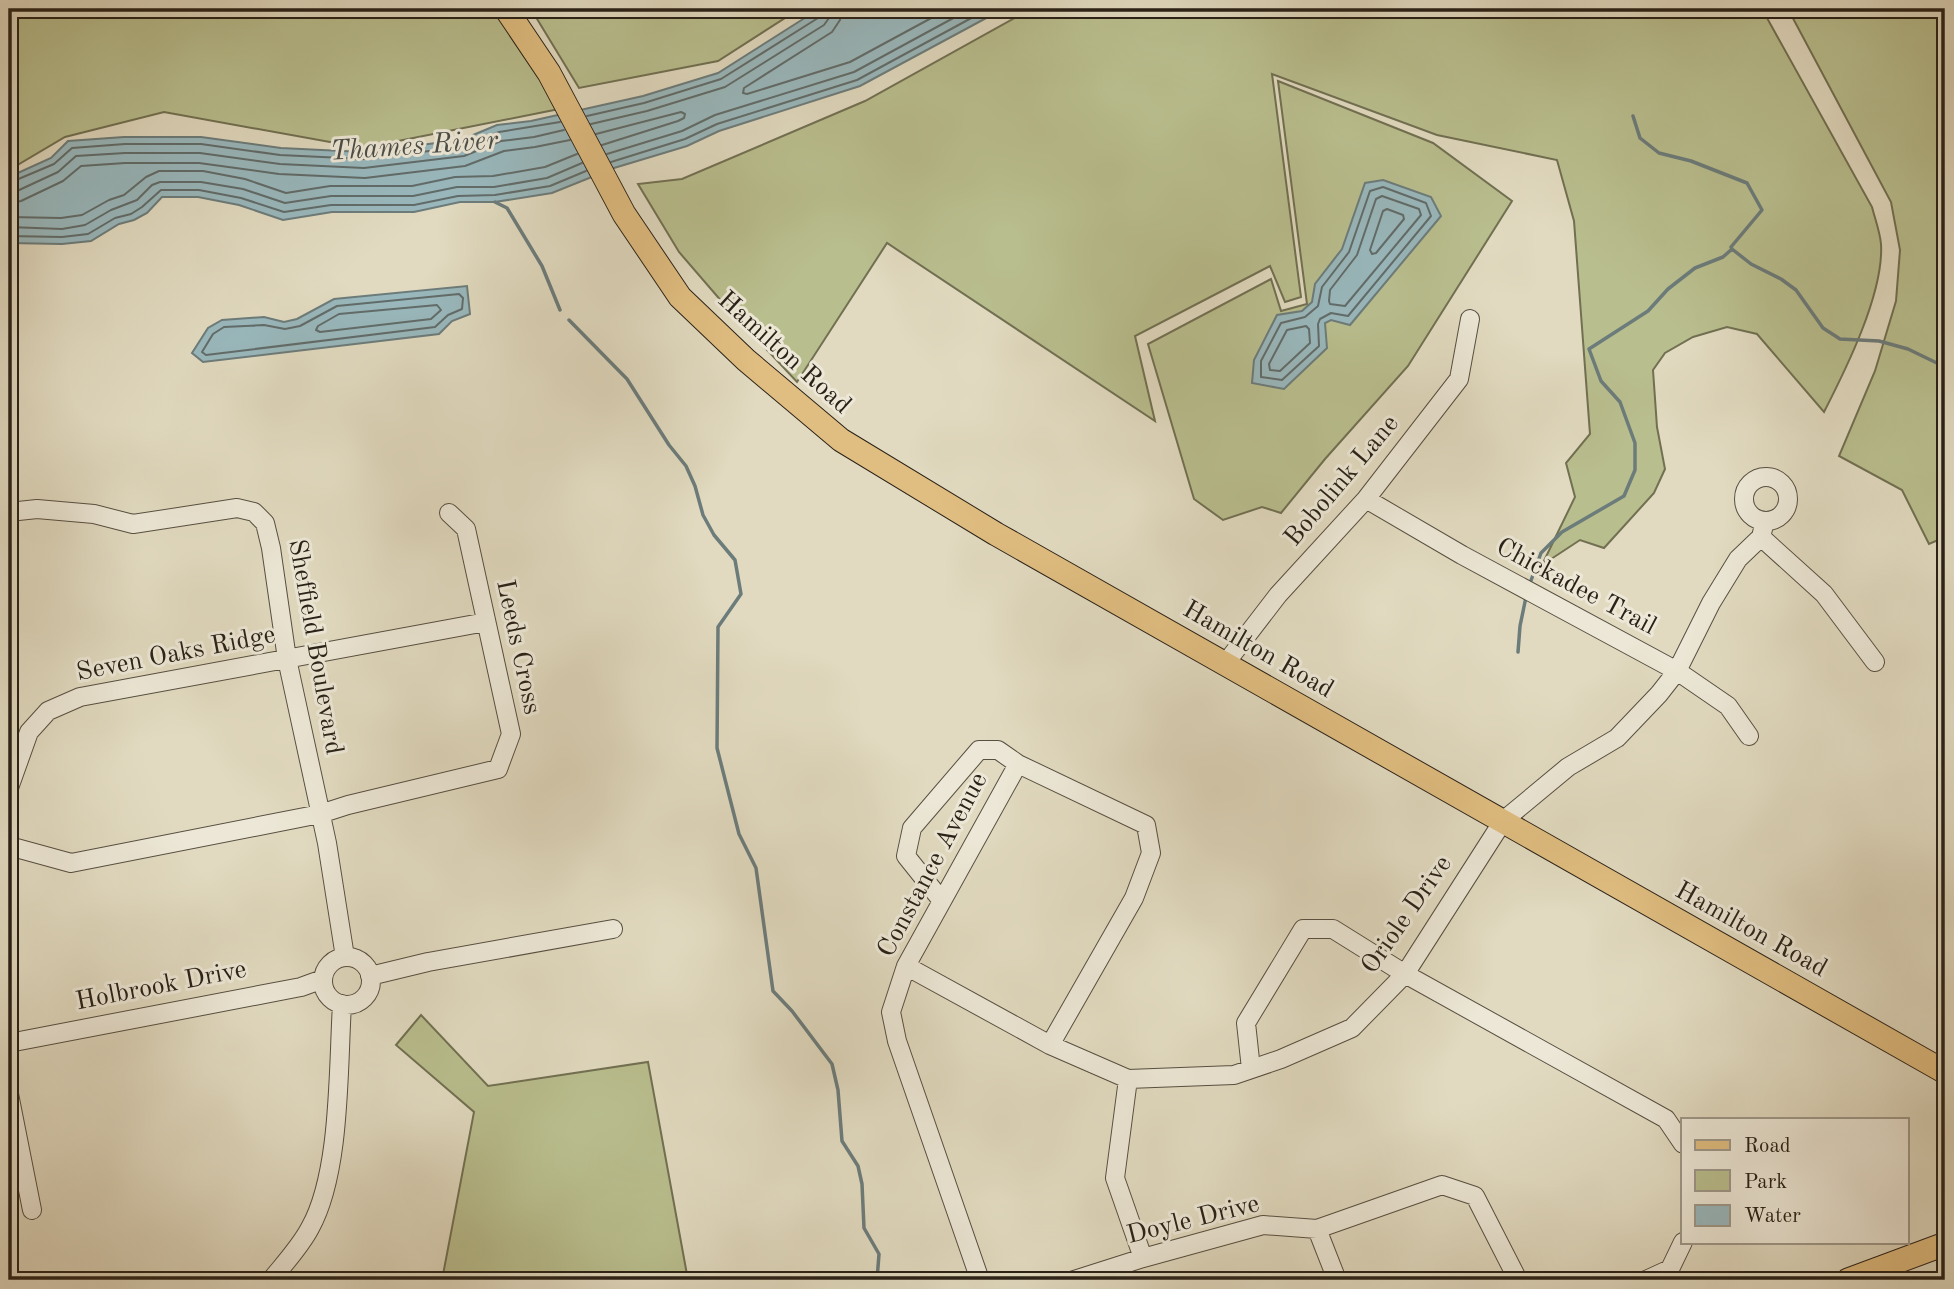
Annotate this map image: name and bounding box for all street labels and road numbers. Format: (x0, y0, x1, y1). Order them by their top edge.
street label: Hamilton Road (712, 287, 856, 419)
street label: Bobolink Lane (1280, 411, 1404, 551)
street label: Chickadee Trail (1492, 534, 1660, 640)
street label: Sheffield Boulevard (283, 537, 347, 757)
street label: Leeds Cross (491, 577, 545, 717)
street label: Hamilton Road (1178, 596, 1338, 704)
street label: Seven Oaks Ridge (74, 622, 278, 686)
street label: Constance Avenue (873, 768, 993, 962)
street label: Oriole Drive (1357, 851, 1457, 979)
street label: Hamilton Road (1671, 878, 1831, 982)
street label: Holbrook Drive (73, 957, 249, 1015)
street label: Doyle Drive (1124, 1191, 1262, 1249)

